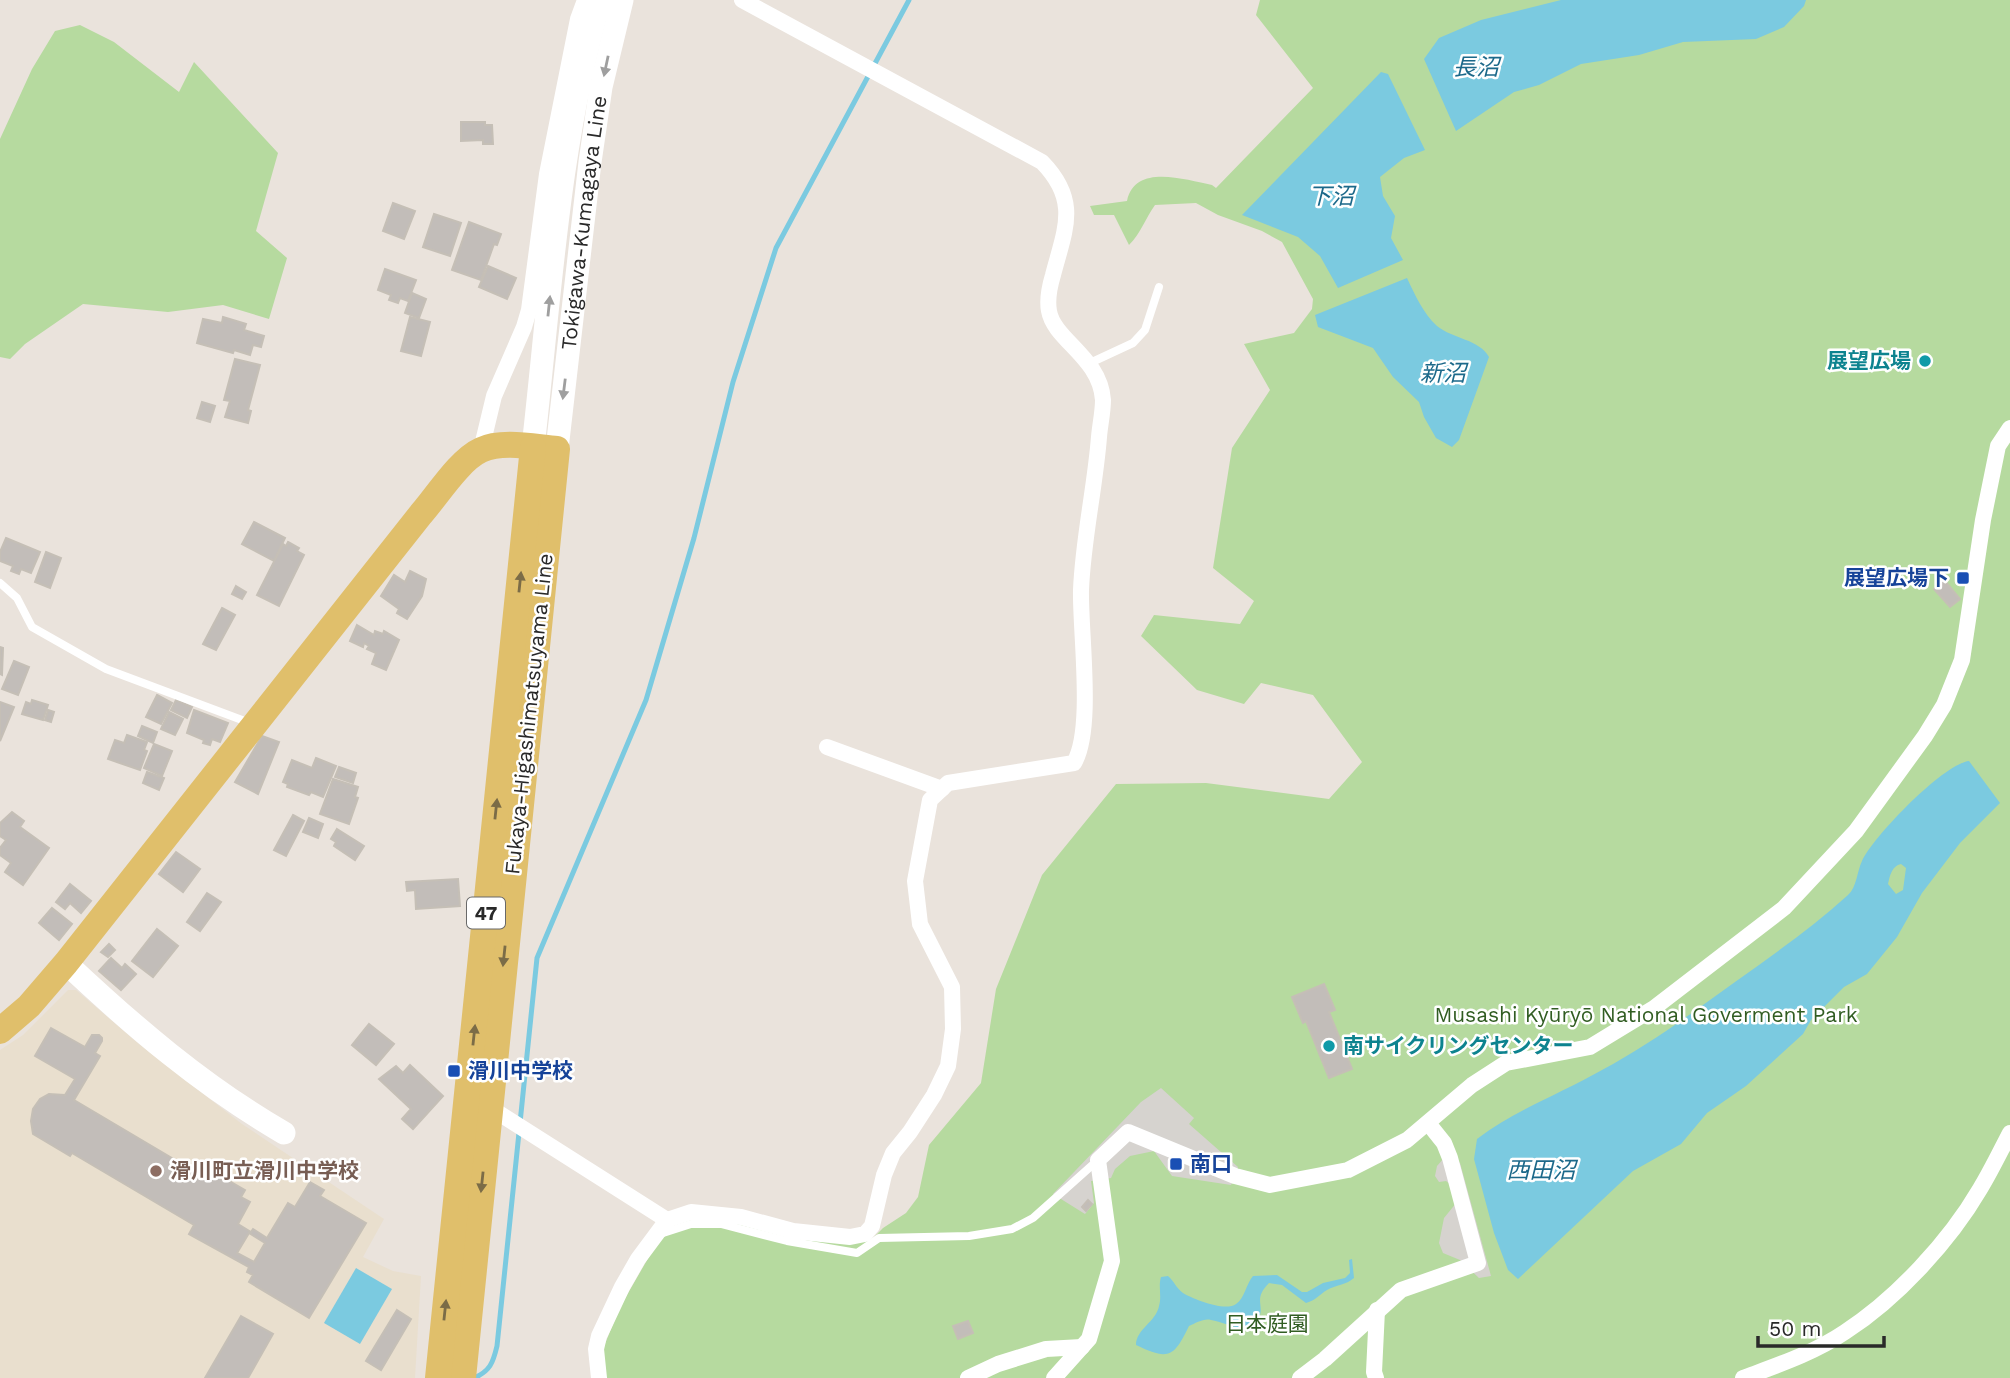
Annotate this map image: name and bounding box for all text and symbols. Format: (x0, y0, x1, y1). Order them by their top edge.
water label: 長沼 (1453, 54, 1502, 81)
one-way arrow (600, 55, 611, 77)
street label: Tokigawa-Kumagaya Line (556, 94, 612, 351)
water label: 下沼 (1308, 183, 1357, 210)
one-way arrow (544, 295, 555, 317)
place label: 展望広場 (1827, 348, 1911, 373)
marker: 展望広場 (1917, 353, 1933, 369)
water label: 新沼 (1420, 360, 1469, 387)
one-way arrow (558, 378, 569, 400)
street label: Fukaya-Higashimatsuyama Line (499, 552, 558, 876)
place label: 展望広場下 (1844, 565, 1949, 590)
marker: 展望広場下 (1955, 570, 1971, 586)
one-way arrow (514, 571, 525, 593)
one-way arrow (491, 798, 502, 820)
road number: 47 (467, 897, 505, 928)
one-way arrow (499, 945, 510, 967)
park label: Musashi Kyūryō National Goverment Park (1434, 1002, 1858, 1027)
one-way arrow (468, 1024, 479, 1046)
place label: 南サイクリングセンター (1343, 1033, 1574, 1058)
marker: 南サイクリングセンター (1321, 1038, 1337, 1054)
place label: 滑川中学校 (468, 1058, 573, 1083)
marker: 滑川中学校 (446, 1063, 462, 1079)
place label: 南口 (1190, 1151, 1232, 1176)
marker: 南口 (1168, 1156, 1184, 1172)
water label: 西田沼 (1507, 1157, 1579, 1184)
place label: 滑川町立滑川中学校 (170, 1158, 359, 1183)
marker: 滑川町立滑川中学校 (148, 1163, 164, 1179)
one-way arrow (476, 1171, 487, 1193)
one-way arrow (440, 1299, 451, 1321)
scale bar (1758, 1304, 1884, 1348)
park label: 日本庭園 (1225, 1311, 1309, 1336)
text: 50 m (1769, 1316, 1821, 1341)

